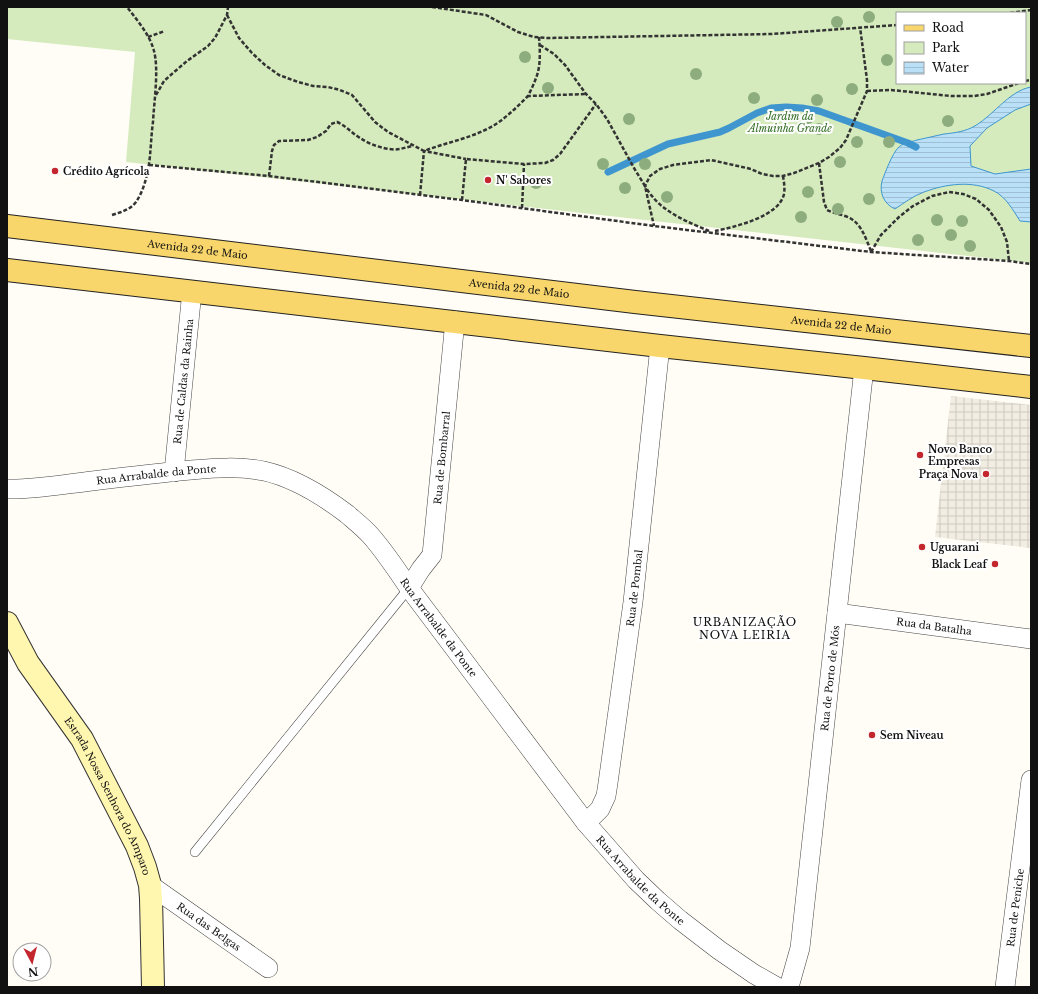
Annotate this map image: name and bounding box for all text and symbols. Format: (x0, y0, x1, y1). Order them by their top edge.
legend (896, 12, 1026, 84)
text: Road (932, 20, 964, 35)
text: Park (932, 40, 960, 55)
text: Water (931, 60, 969, 75)
park label: Jardim da Almuinha Grande (746, 110, 832, 135)
place label: Crédito Agrícola (63, 165, 150, 178)
marker: Crédito Agrícola (50, 166, 60, 176)
place label: N' Sabores (496, 174, 551, 187)
marker: N' Sabores (483, 175, 493, 185)
street label: Avenida 22 de Maio (146, 236, 249, 262)
street label: Avenida 22 de Maio (467, 275, 571, 301)
street label: Avenida 22 de Maio (789, 313, 893, 337)
street label: Rua de Caldas da Rainha (170, 318, 196, 445)
street label: Rua de Bombarral (431, 410, 453, 505)
place label: Novo Banco Empresas (928, 443, 992, 468)
marker: Novo Banco Empresas (915, 450, 925, 460)
street label: Rua Arrabalde da Ponte (95, 462, 217, 487)
place label: Praça Nova (919, 468, 978, 481)
marker: Praça Nova (981, 469, 991, 479)
place label: Uguarani (930, 541, 979, 554)
marker: Uguarani (917, 542, 927, 552)
street label: Rua de Pombal (623, 549, 645, 627)
place label: Black Leaf (931, 558, 989, 571)
marker: Black Leaf (990, 559, 1000, 569)
street label: Rua Arrabalde da Ponte (398, 575, 480, 680)
district label: URBANIZAÇÃO NOVA LEIRIA (693, 615, 797, 642)
street label: Rua da Batalha (896, 615, 973, 638)
street label: Rua de Porto de Mós (817, 624, 842, 732)
street label: Estrada Nossa Senhora do Amparo (62, 714, 154, 877)
place label: Sem Niveau (880, 729, 944, 742)
marker: Sem Niveau (867, 730, 877, 740)
street label: Rua Arrabalde da Ponte (594, 833, 688, 928)
street label: Rua de Peniche (1004, 867, 1026, 948)
street label: Rua das Belgas (174, 899, 244, 954)
north arrow (12, 942, 52, 982)
text: N (27, 964, 39, 980)

